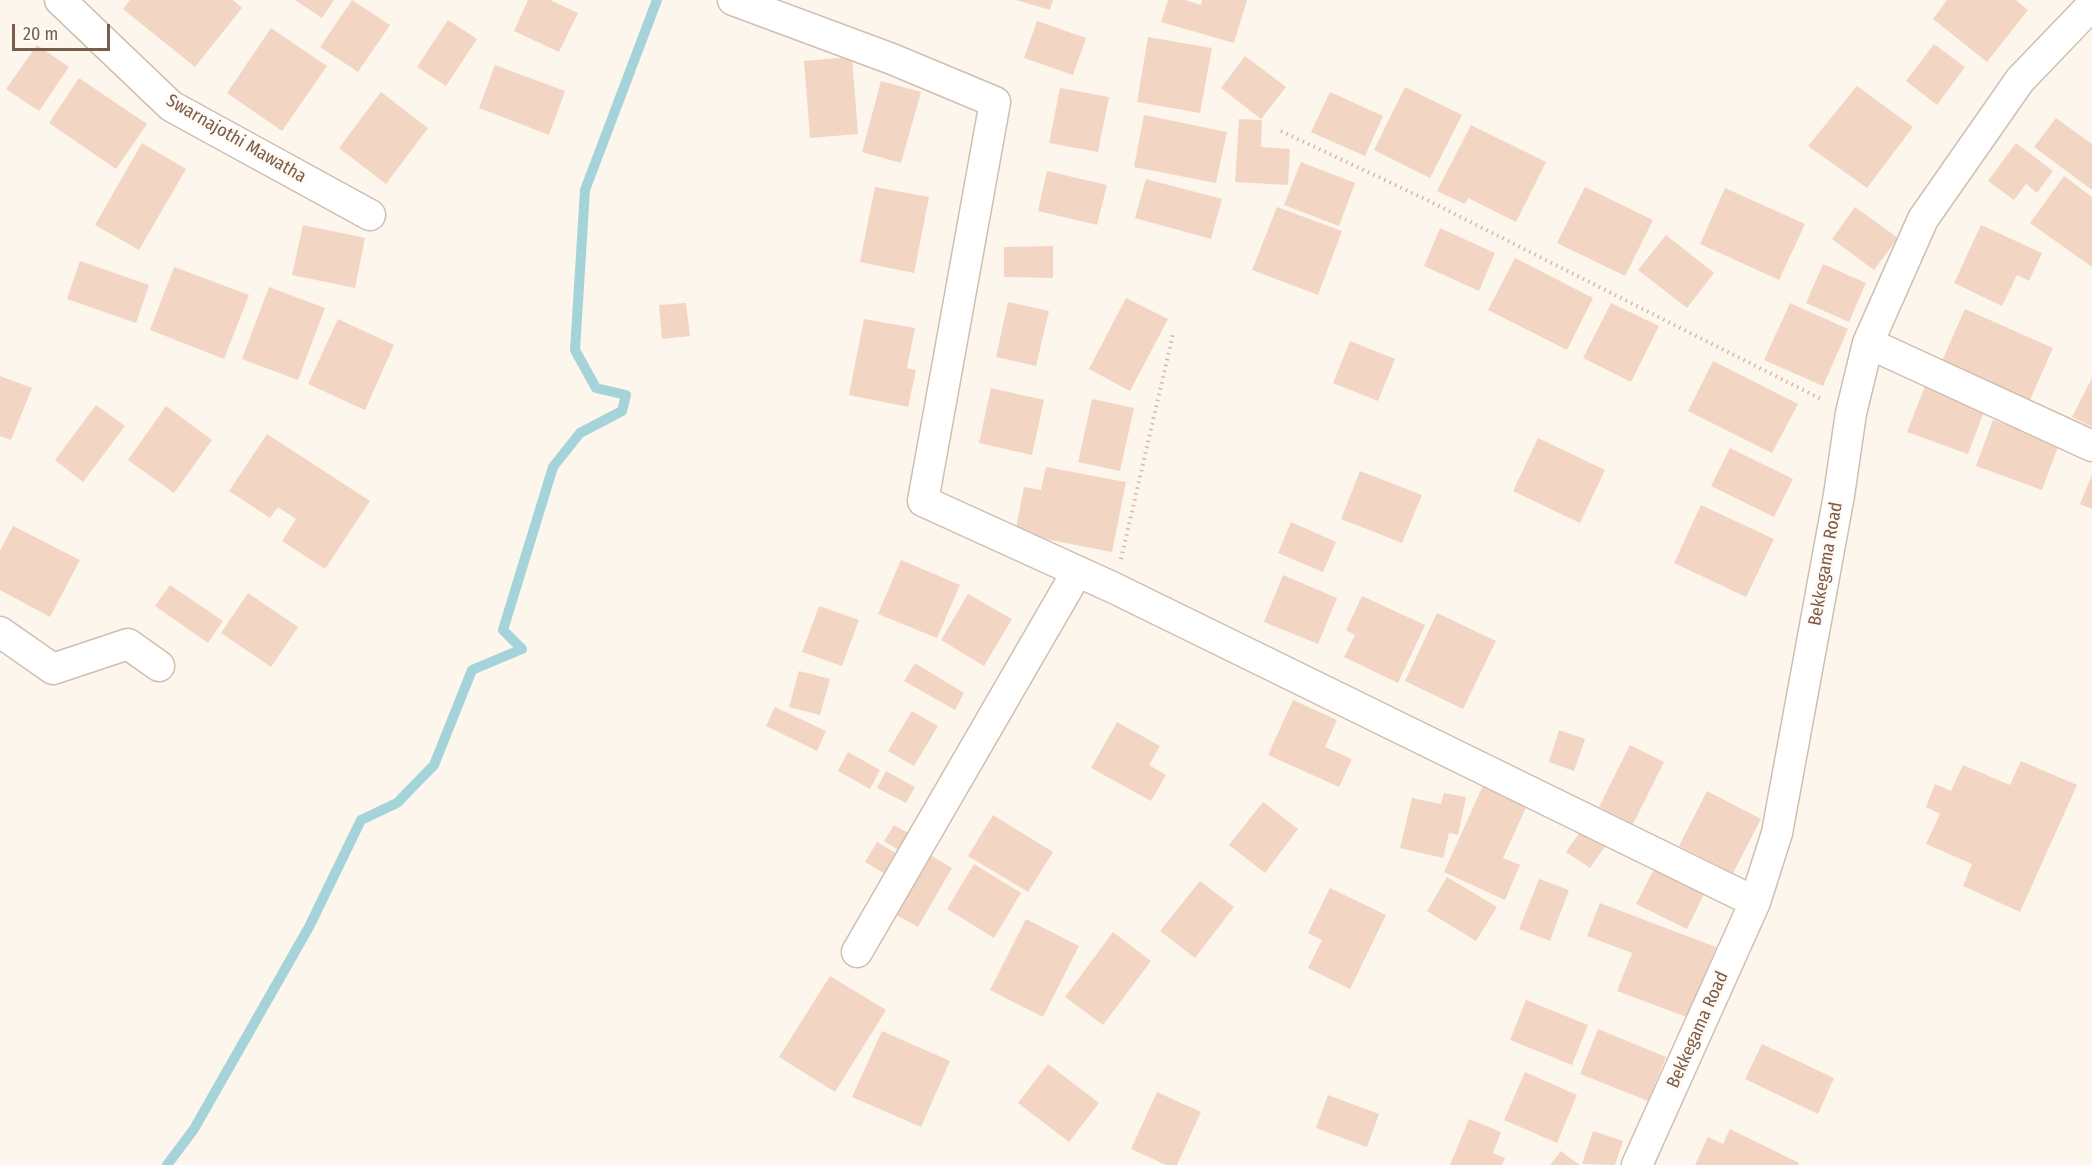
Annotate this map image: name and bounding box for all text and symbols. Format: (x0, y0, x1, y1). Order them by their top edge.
scale bar (15, 12, 112, 50)
text: 20 m (23, 23, 58, 45)
street label: Swarnajothi Mawatha (162, 90, 310, 188)
street label: Bekkegama Road (1804, 500, 1848, 628)
street label: Bekkegama Road (1663, 968, 1733, 1092)

